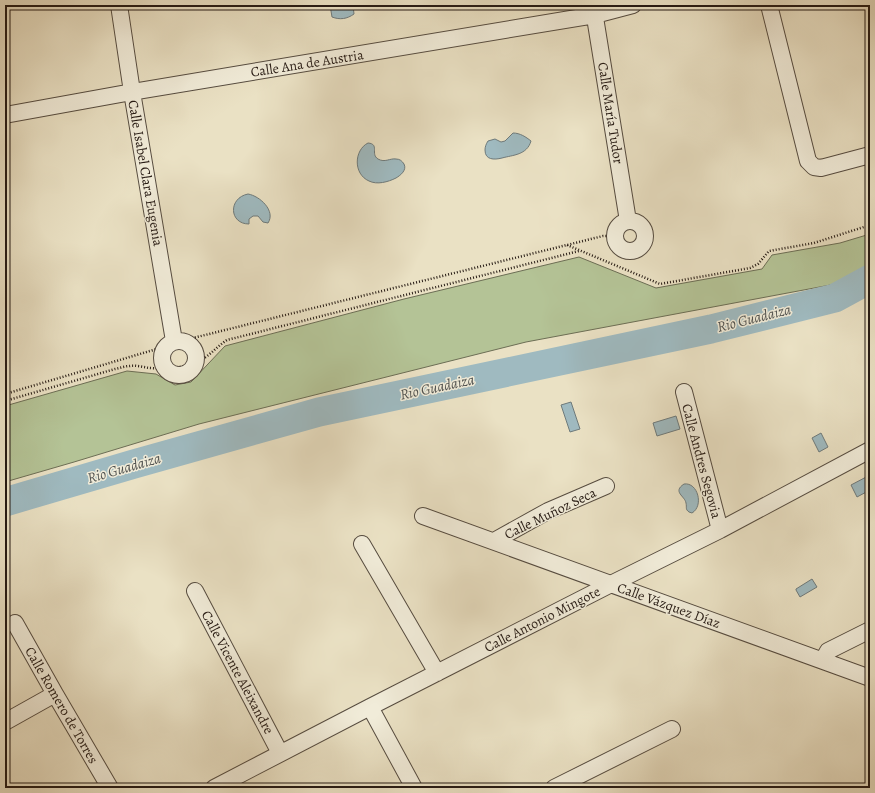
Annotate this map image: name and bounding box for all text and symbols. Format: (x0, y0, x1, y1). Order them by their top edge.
street label: Calle Ana de Austria (249, 45, 365, 82)
street label: Calle María Tudor (593, 61, 628, 166)
street label: Calle Isabel Clara Eugenia (123, 99, 168, 248)
water label: Rio Guadaiza (715, 299, 793, 337)
water label: Rio Guadaiza (398, 369, 476, 405)
street label: Calle Andres Segovia (677, 402, 726, 521)
water label: Rio Guadaiza (85, 448, 163, 488)
street label: Calle Muñoz Seca (501, 483, 600, 544)
street label: Calle Vázquez Díaz (615, 578, 723, 633)
street label: Calle Antonio Mingote (481, 582, 604, 657)
street label: Calle Vicente Aleixandre (197, 607, 278, 737)
street label: Calle Romero de Torres (20, 643, 103, 767)

